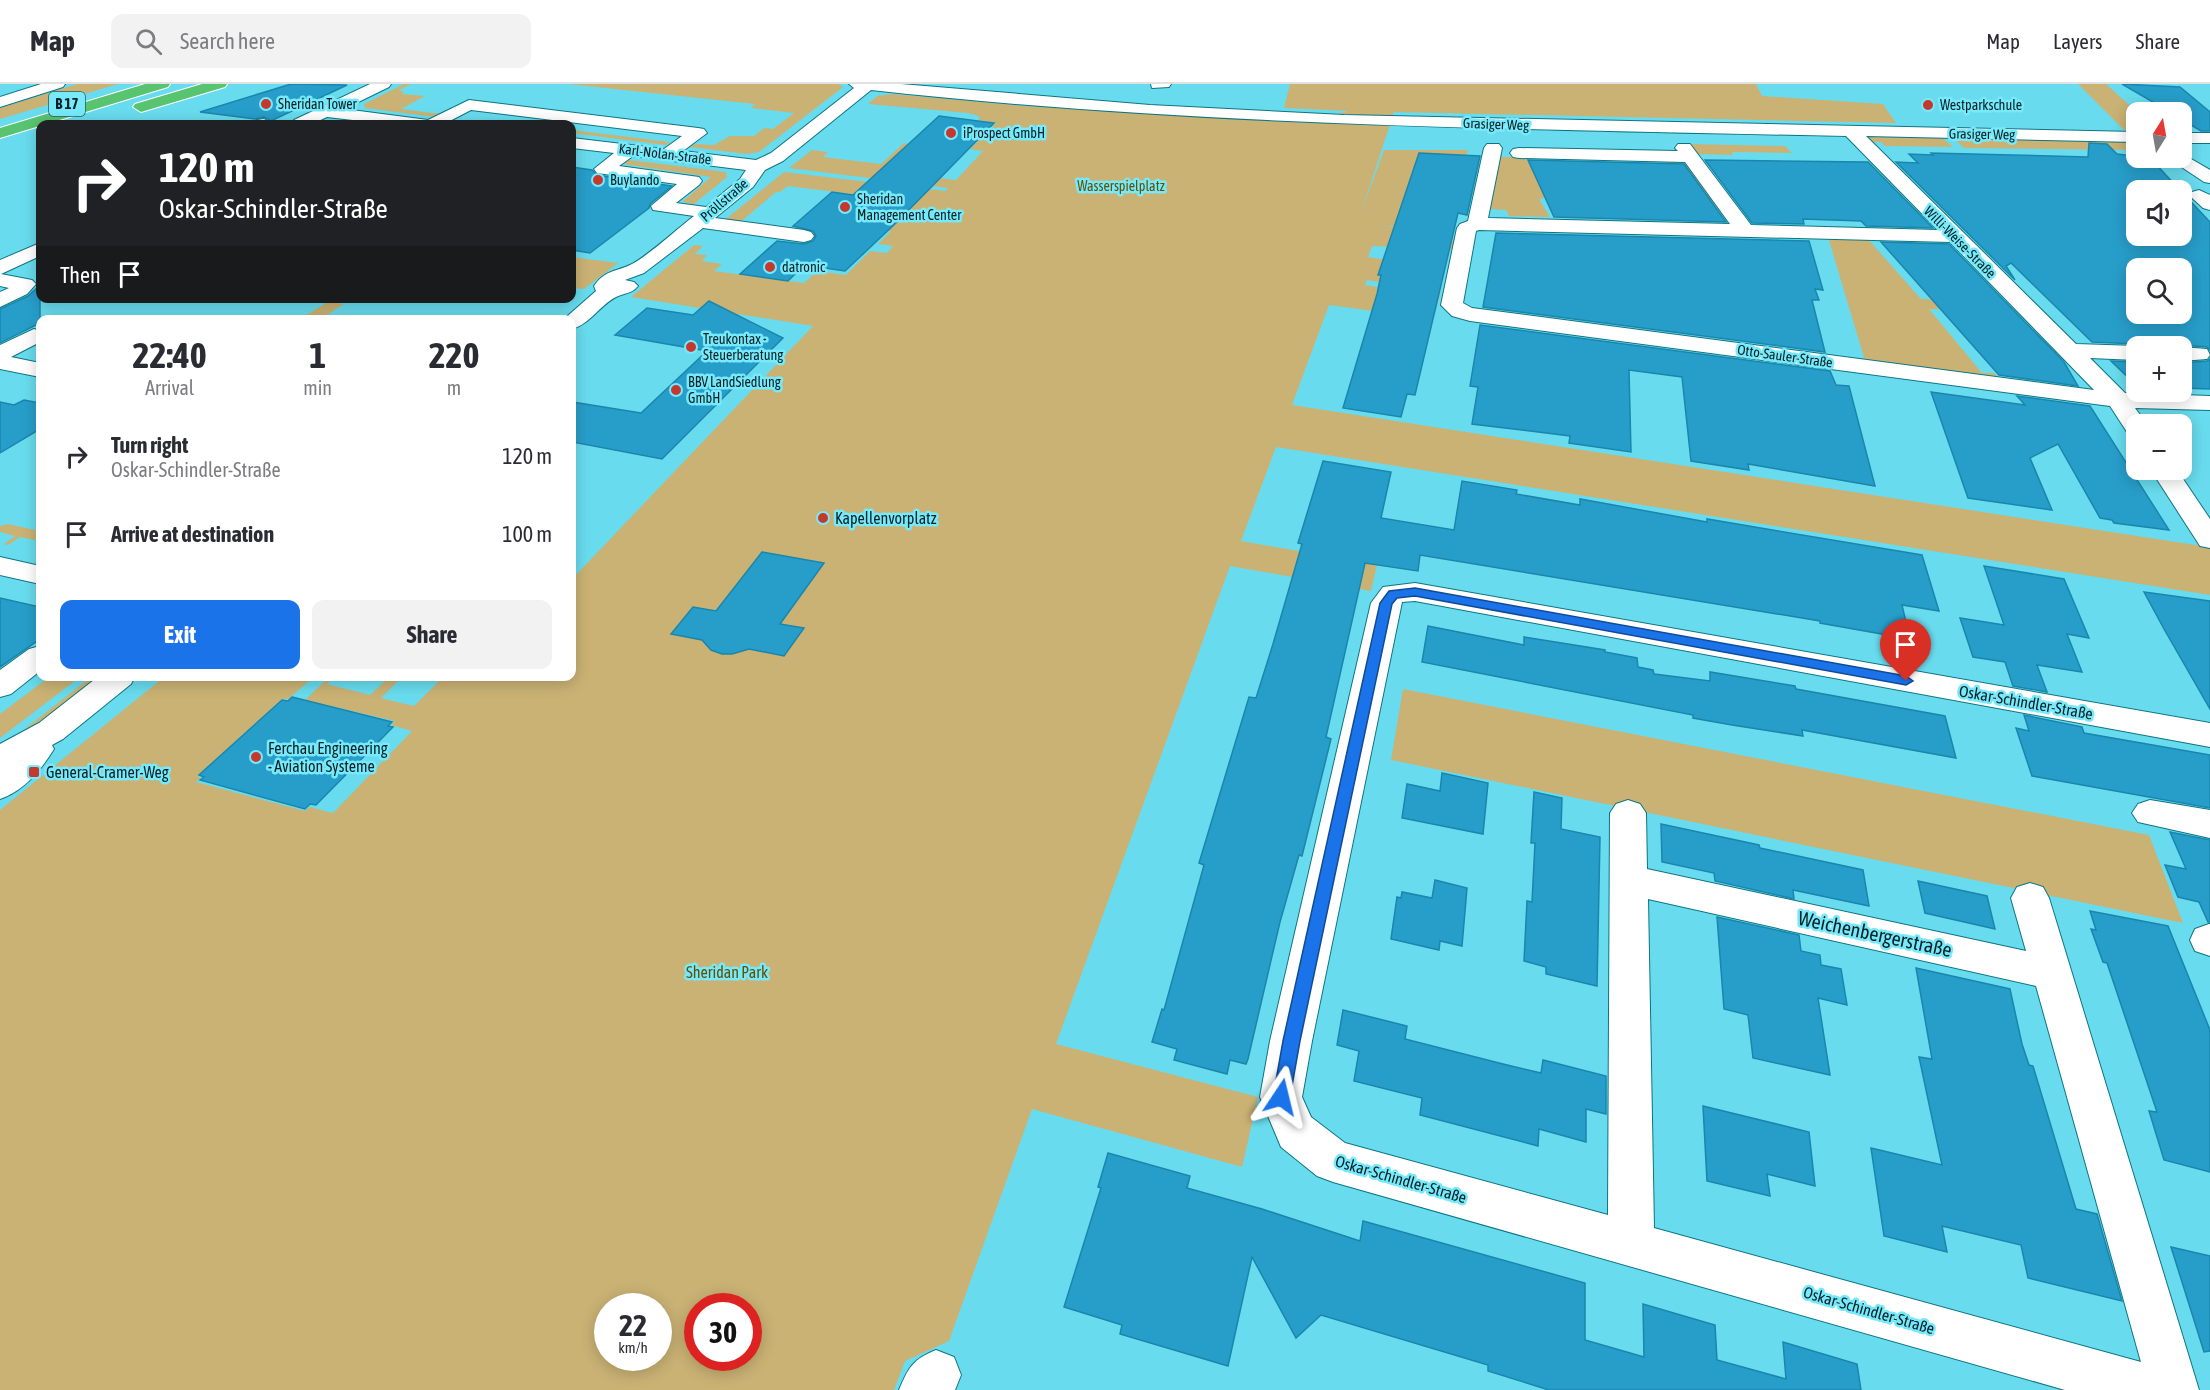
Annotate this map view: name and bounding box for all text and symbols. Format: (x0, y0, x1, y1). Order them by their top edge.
search box (111, 14, 531, 68)
text: Map (30, 25, 75, 57)
icon: search (132, 25, 165, 58)
text: Search here (180, 28, 275, 54)
text: Map (1986, 29, 2020, 53)
text: Layers (2053, 29, 2103, 53)
text: Share (2136, 29, 2180, 53)
road number: B 17 (49, 92, 85, 116)
place label: Sheridan Tower (278, 96, 358, 112)
marker: Sheridan Tower (259, 97, 273, 111)
place label: Westparkschule (1940, 97, 2022, 113)
marker: Westparkschule (1921, 98, 1935, 112)
north arrow (2126, 102, 2192, 168)
map controls (2126, 102, 2192, 480)
street label: Grasiger Weg (1463, 115, 1529, 133)
place label: iProspect GmbH (963, 125, 1045, 141)
street label: Grasiger Weg (1949, 125, 2015, 143)
marker: iProspect GmbH (944, 126, 958, 140)
street label: Karl-Nolan-Straße (618, 140, 712, 168)
text: 120 m (159, 143, 254, 191)
icon: right (60, 144, 138, 222)
place label: Buylando (610, 172, 659, 188)
marker: Buylando (591, 173, 605, 187)
street label: Pröllstraße (697, 175, 751, 225)
park label: Wasserspielplatz (1077, 178, 1165, 194)
button: sound (2126, 180, 2192, 246)
place label: Sheridan Management Center (857, 191, 962, 223)
text: Oskar-Schindler-Straße (159, 193, 388, 224)
marker: Sheridan Management Center (838, 200, 852, 214)
street label: Willi-Weise-Straße (1921, 203, 1999, 281)
icon: arrive (113, 258, 146, 291)
button: search (2126, 258, 2192, 324)
place label: datronic (782, 259, 826, 275)
marker: datronic (763, 260, 777, 274)
text: Then (60, 262, 101, 288)
place label: Treukontax - Steuerberatung (703, 331, 783, 363)
text: 22:40 (133, 334, 207, 376)
text: 1 (309, 334, 326, 376)
text: 220 (429, 334, 479, 376)
button: + (2126, 336, 2192, 402)
marker: Treukontax - Steuerberatung (684, 340, 698, 354)
street label: Otto-Sauler-Straße (1736, 341, 1834, 371)
place label: BBV LandSiedlung GmbH (688, 374, 781, 406)
text: Arrival (145, 376, 194, 399)
text: min (303, 376, 332, 399)
text: m (447, 376, 461, 399)
marker: BBV LandSiedlung GmbH (669, 383, 683, 397)
button: − (2126, 414, 2192, 480)
text: Turn right (111, 432, 188, 458)
icon: right (60, 440, 93, 473)
text: 120 m (502, 443, 552, 469)
text: Oskar-Schindler-Straße (111, 458, 281, 481)
place label: Kapellenvorplatz (835, 509, 937, 528)
marker: Kapellenvorplatz (816, 511, 830, 525)
icon: arrive (60, 518, 93, 551)
text: Arrive at destination (111, 521, 274, 547)
text: 100 m (502, 521, 552, 547)
button: Exit (60, 600, 300, 669)
button: Share (312, 600, 552, 669)
pin (1880, 619, 1931, 681)
icon: arrive (1889, 628, 1922, 661)
street label: Oskar-Schindler-Straße (1958, 681, 2094, 723)
place label: Ferchau Engineering - Aviation Systeme (268, 739, 388, 776)
marker: Ferchau Engineering - Aviation Systeme (249, 750, 263, 764)
place label: General-Cramer-Weg (46, 763, 169, 782)
marker: General-Cramer-Weg (27, 765, 41, 779)
street label: Weichenbergerstraße (1796, 906, 1954, 961)
park label: Sheridan Park (686, 963, 768, 981)
position arrow (1249, 1065, 1313, 1129)
street label: Oskar-Schindler-Straße (1333, 1152, 1469, 1206)
street label: Oskar-Schindler-Straße (1801, 1283, 1937, 1337)
speed limit sign: 30 (684, 1293, 762, 1371)
text: 22 (619, 1308, 647, 1342)
text: km/h (618, 1339, 648, 1356)

